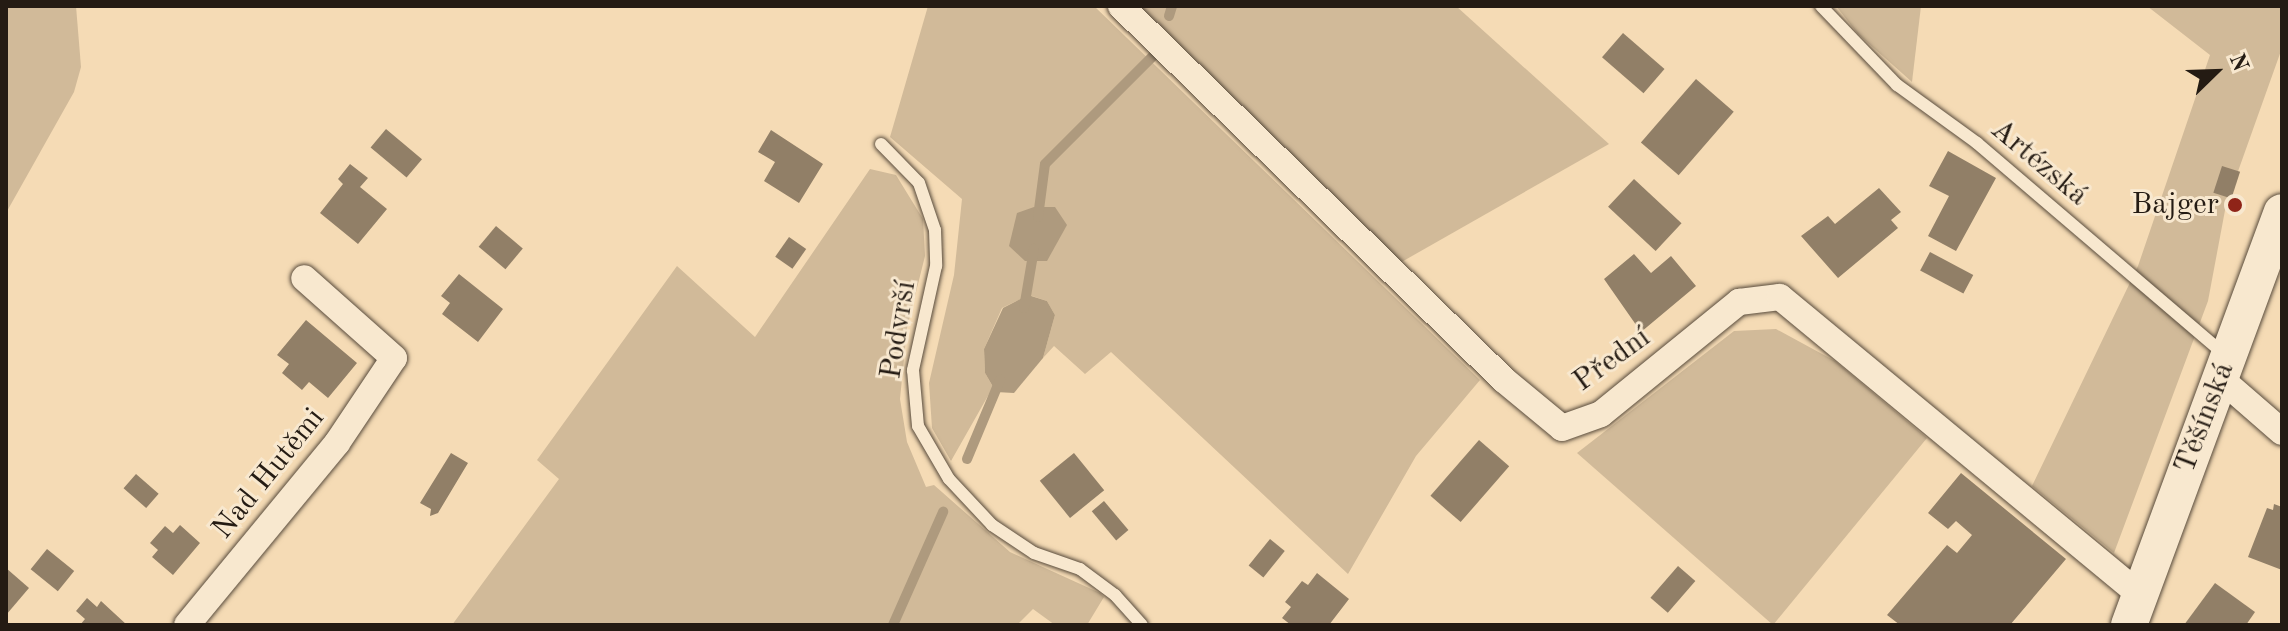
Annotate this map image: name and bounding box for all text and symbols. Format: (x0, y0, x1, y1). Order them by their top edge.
north arrow (2176, 32, 2256, 112)
text: N (2225, 51, 2252, 75)
street label: Artézská (1983, 112, 2095, 214)
place label: Bajger (2132, 187, 2219, 223)
marker: Bajger (2226, 196, 2244, 214)
street label: Podvrší (874, 278, 924, 382)
street label: Přední (1566, 320, 1658, 400)
street label: Těšínská (2167, 357, 2243, 479)
street label: Nad Hutěmi (205, 401, 333, 547)

